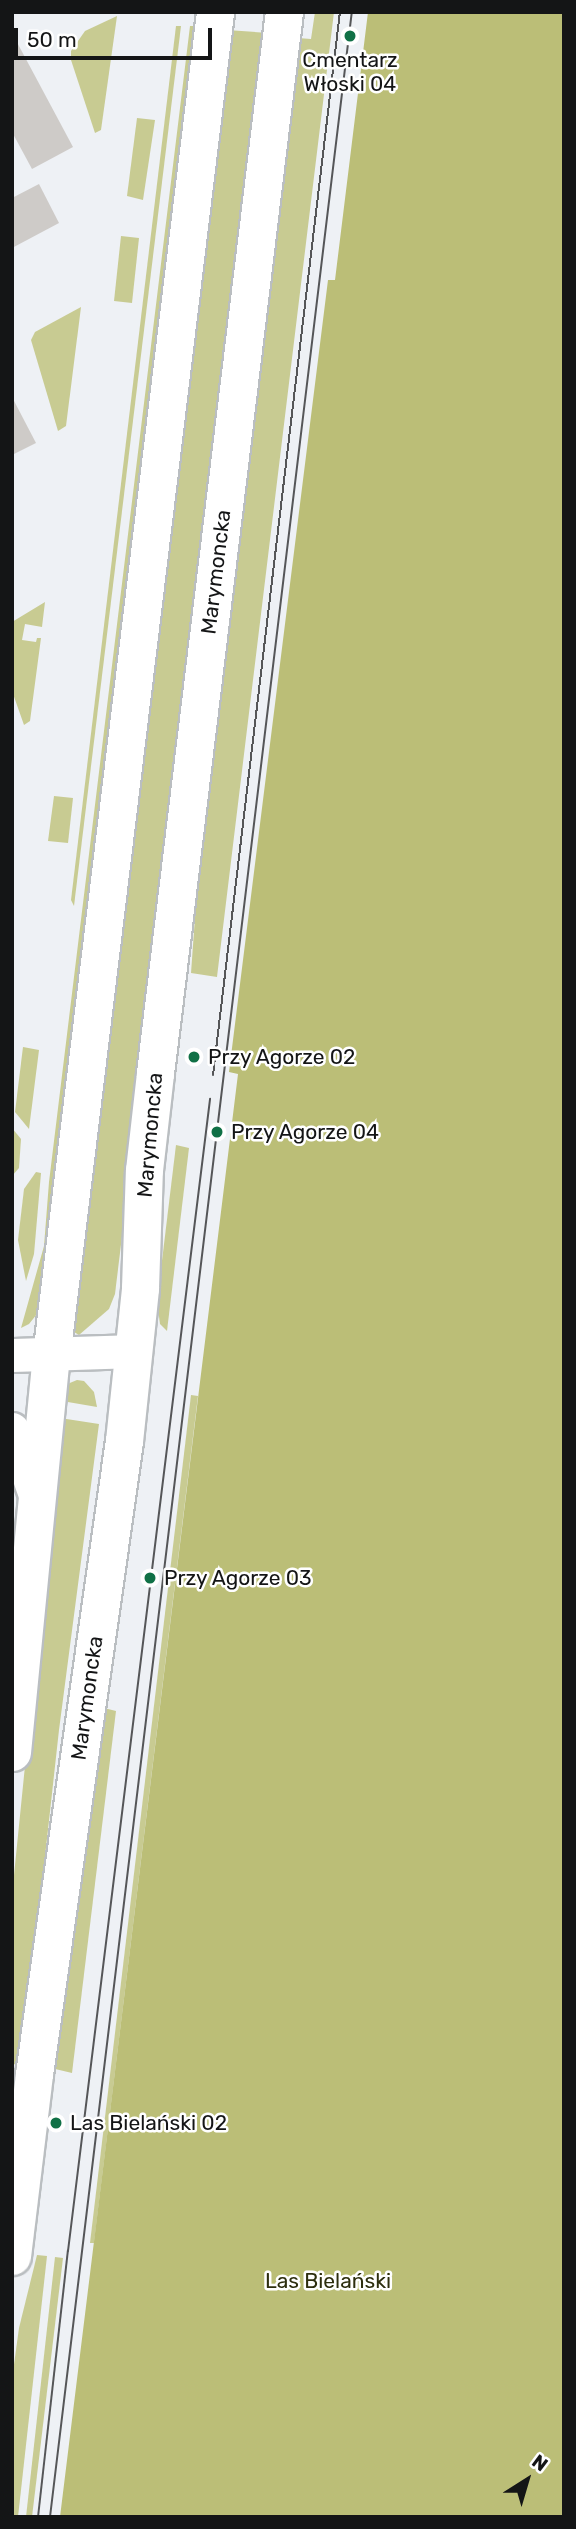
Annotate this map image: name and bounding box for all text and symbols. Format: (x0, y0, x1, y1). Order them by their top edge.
scale bar (18, 14, 215, 58)
text: 50 m (27, 27, 77, 52)
marker: Cmentarz Włoski 04 (342, 28, 358, 44)
place label: Cmentarz Włoski 04 (302, 47, 398, 97)
street label: Marymoncka (196, 508, 236, 636)
place label: Przy Agorze 02 (208, 1044, 356, 1070)
marker: Przy Agorze 02 (186, 1049, 202, 1065)
street label: Marymoncka (132, 1072, 168, 1198)
place label: Przy Agorze 04 (231, 1119, 380, 1145)
marker: Przy Agorze 04 (209, 1124, 225, 1140)
place label: Przy Agorze 03 (164, 1565, 313, 1591)
marker: Przy Agorze 03 (142, 1570, 158, 1586)
street label: Marymoncka (66, 1634, 108, 1762)
place label: Las Bielański 02 (70, 2110, 227, 2136)
marker: Las Bielański 02 (48, 2115, 64, 2131)
park label: Las Bielański (265, 2268, 391, 2294)
north arrow (492, 2445, 562, 2515)
text: N (528, 2450, 552, 2476)

